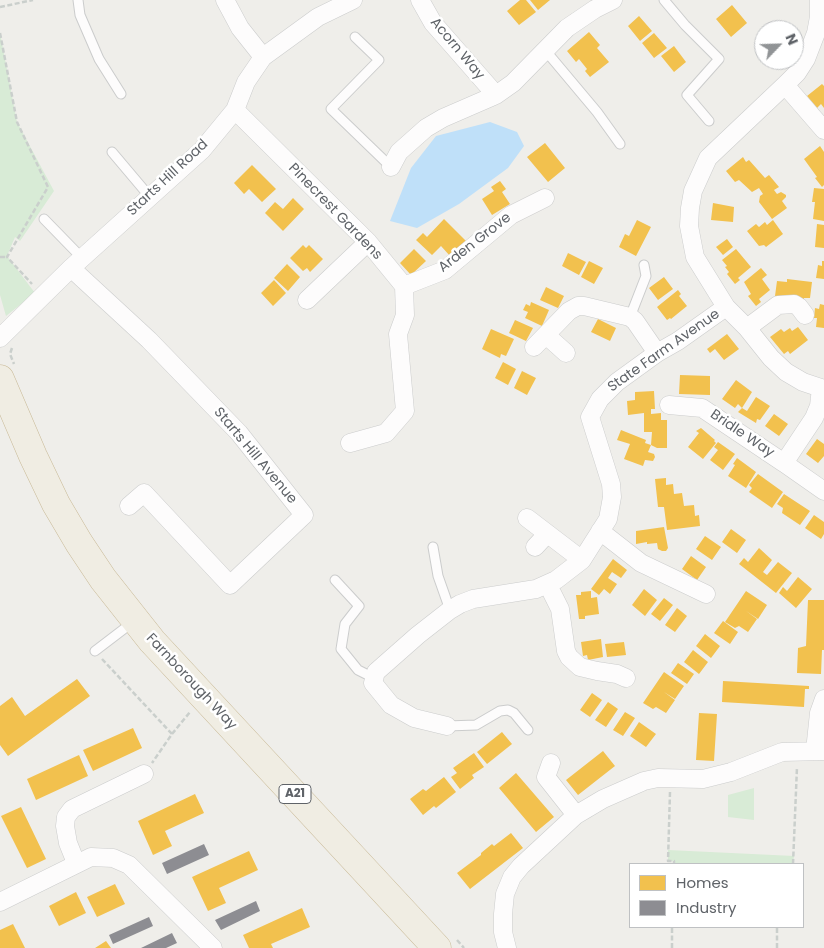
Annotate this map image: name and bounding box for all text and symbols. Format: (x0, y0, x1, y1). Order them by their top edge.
street label: Acorn Way (426, 15, 488, 83)
north arrow (754, 20, 804, 70)
text: N (781, 30, 803, 48)
street label: Starts Hill Road (124, 136, 212, 220)
street label: Pinecrest Gardens (285, 160, 385, 264)
street label: Arden Grove (436, 210, 514, 276)
street label: State Farm Avenue (605, 306, 723, 396)
street label: Starts Hill Avenue (210, 404, 300, 508)
street label: Bridle Way (707, 406, 777, 462)
street label: Farnborough Way (142, 630, 240, 734)
road number: A21 (279, 784, 311, 804)
legend (629, 863, 804, 928)
text: Homes (676, 872, 729, 893)
text: Industry (676, 897, 736, 918)

